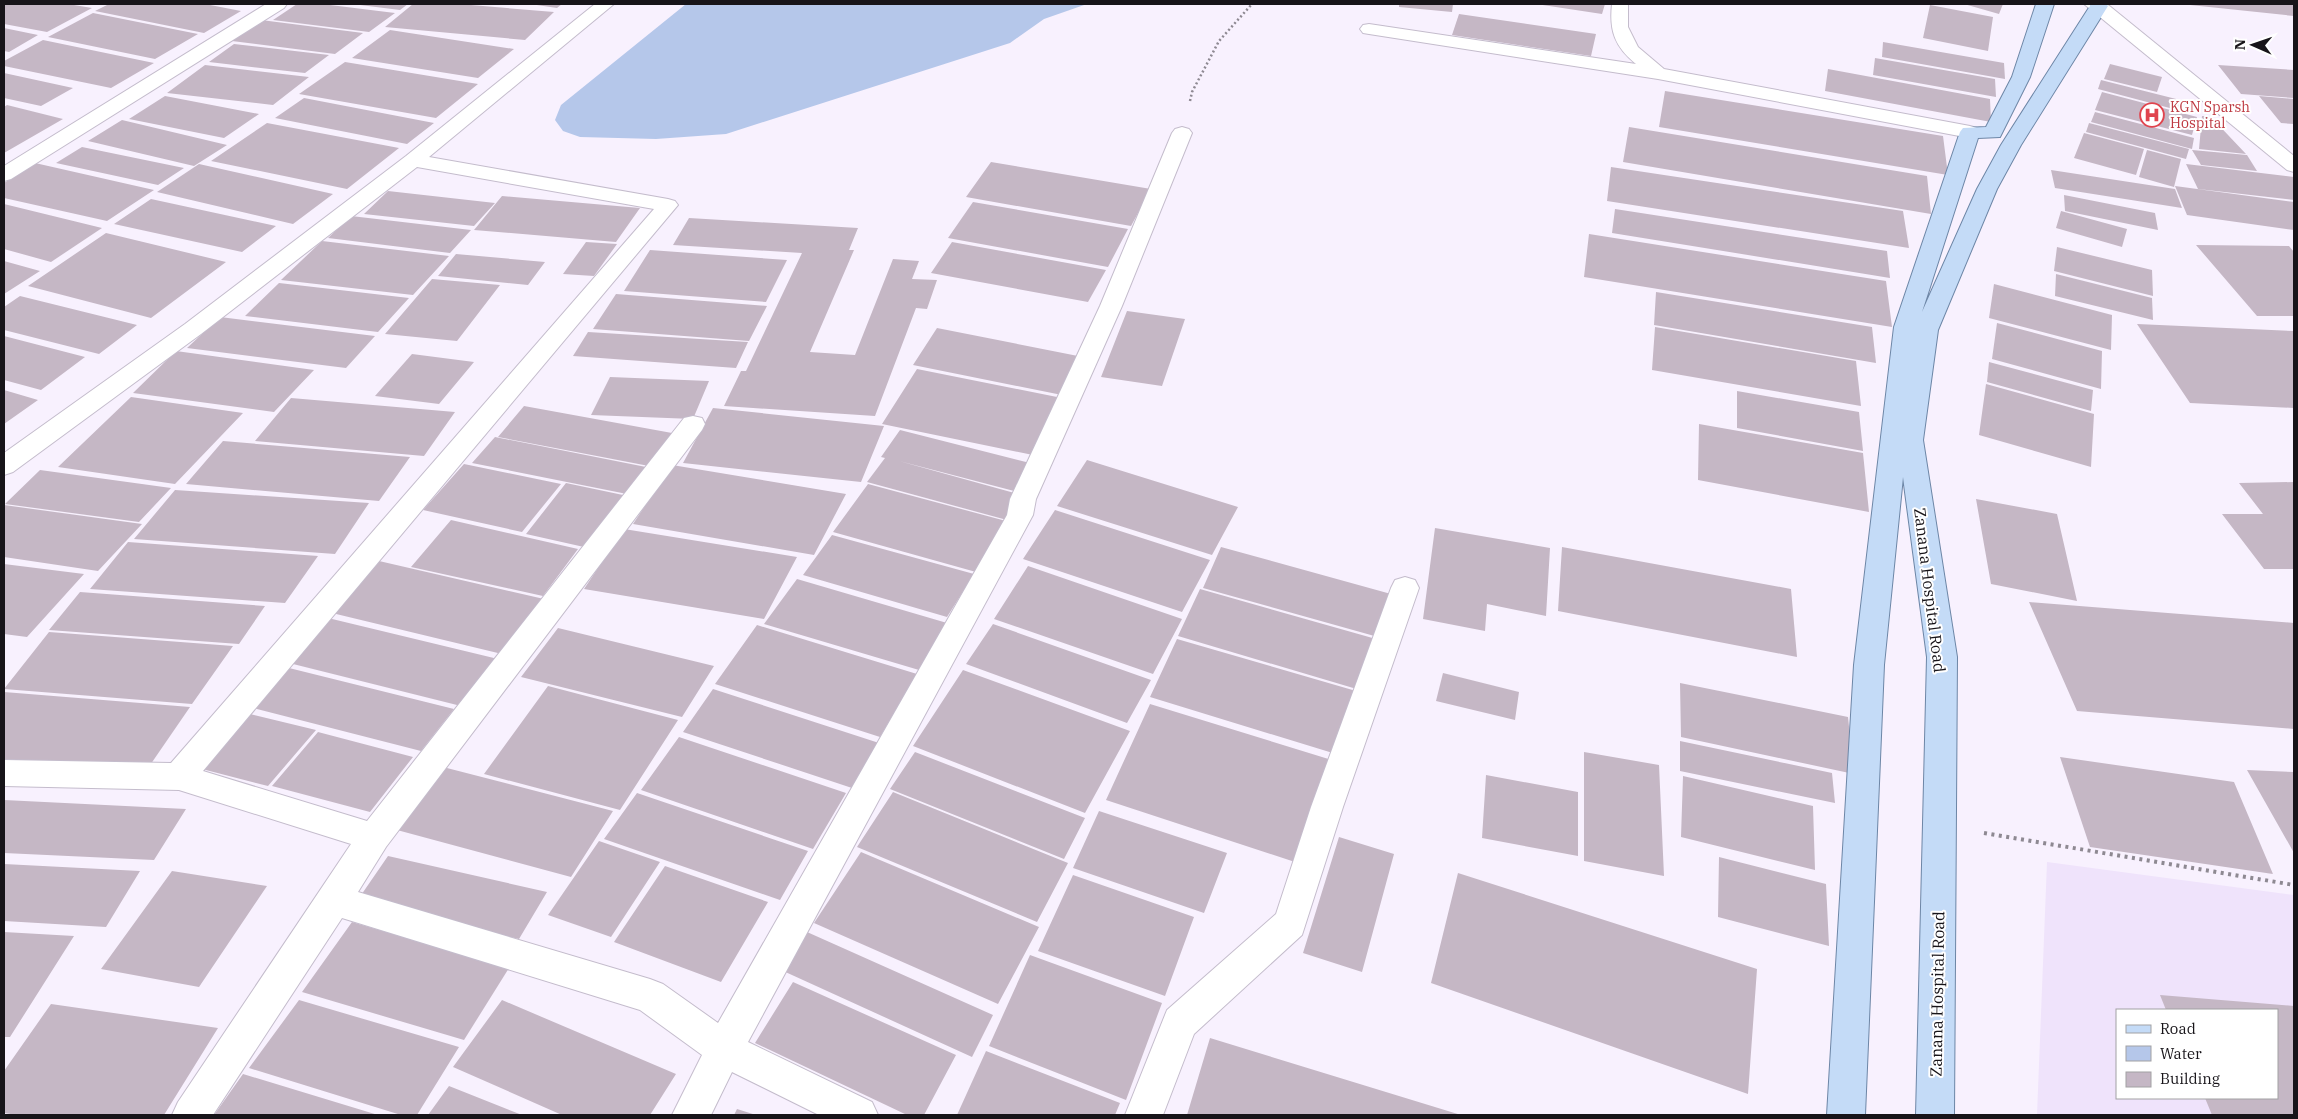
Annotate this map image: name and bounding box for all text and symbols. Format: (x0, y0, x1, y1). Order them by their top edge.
north arrow (2228, 20, 2278, 70)
text: N (2231, 39, 2249, 50)
place label: KGN Sparsh Hospital (2170, 98, 2250, 132)
hospital icon: KGN Sparsh Hospital (2139, 102, 2165, 128)
street label: Zanana Hospital Road (1910, 506, 1950, 674)
street label: Zanana Hospital Road (1926, 911, 1948, 1077)
legend (2116, 1009, 2278, 1099)
text: Road (2160, 1019, 2196, 1038)
text: Water (2160, 1044, 2202, 1063)
text: Building (2160, 1069, 2220, 1088)

